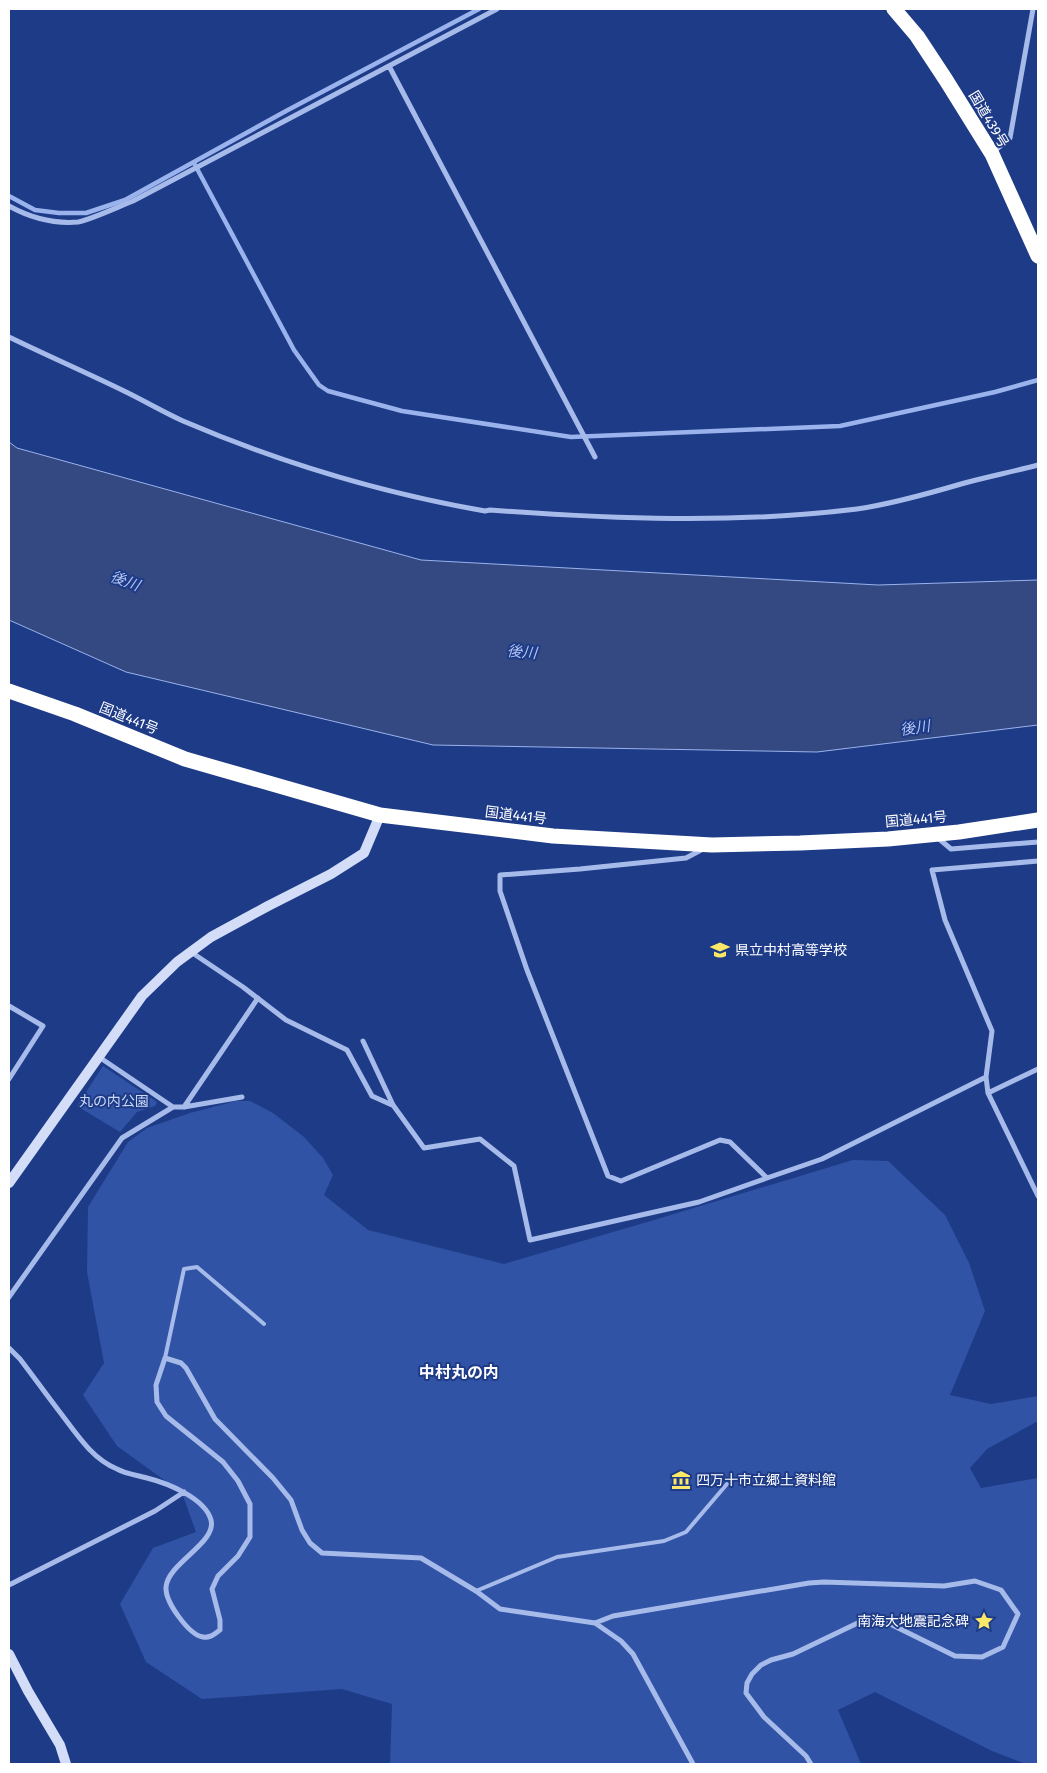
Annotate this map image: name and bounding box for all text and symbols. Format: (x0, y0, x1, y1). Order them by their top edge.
street label: 国道439号 (965, 88, 1012, 151)
water label: 後川 (108, 567, 144, 595)
water label: 後川 (506, 642, 540, 662)
street label: 国道441号 (97, 699, 161, 738)
water label: 後川 (899, 717, 933, 739)
street label: 国道441号 (484, 803, 548, 828)
street label: 国道441号 (884, 808, 948, 831)
school or university icon: 県立中村高等学校 (709, 939, 731, 961)
place label: 県立中村高等学校 (735, 942, 847, 959)
park label: 丸の内公園 (79, 1093, 149, 1110)
district label: 中村丸の内 (419, 1363, 499, 1382)
museum icon: 四万十市立郷土資料館 (670, 1469, 692, 1491)
place label: 四万十市立郷土資料館 (696, 1472, 836, 1489)
place icon: 南海大地震記念碑 (973, 1610, 995, 1632)
place label: 南海大地震記念碑 (857, 1613, 969, 1630)

